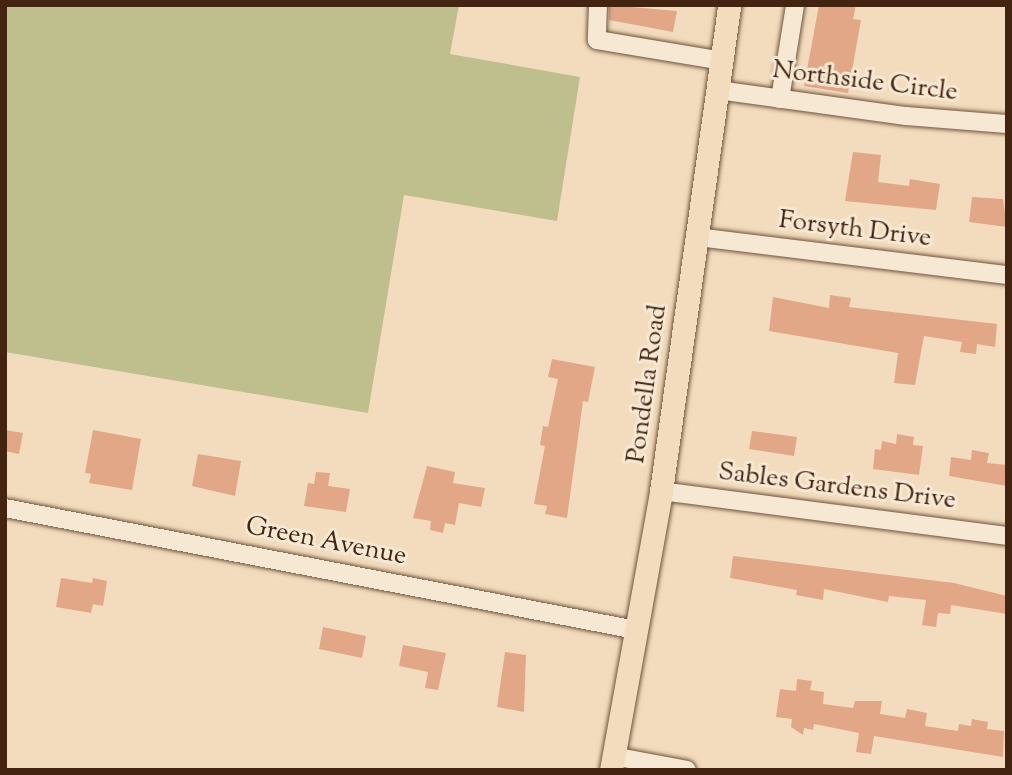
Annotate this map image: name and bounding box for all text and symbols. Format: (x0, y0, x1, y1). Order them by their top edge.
street label: Northside Circle (771, 55, 959, 109)
street label: Forsyth Drive (777, 205, 933, 255)
street label: Pondella Road (621, 303, 675, 465)
street label: Sables Gardens Drive (716, 457, 958, 517)
street label: Green Avenue (243, 511, 409, 573)

